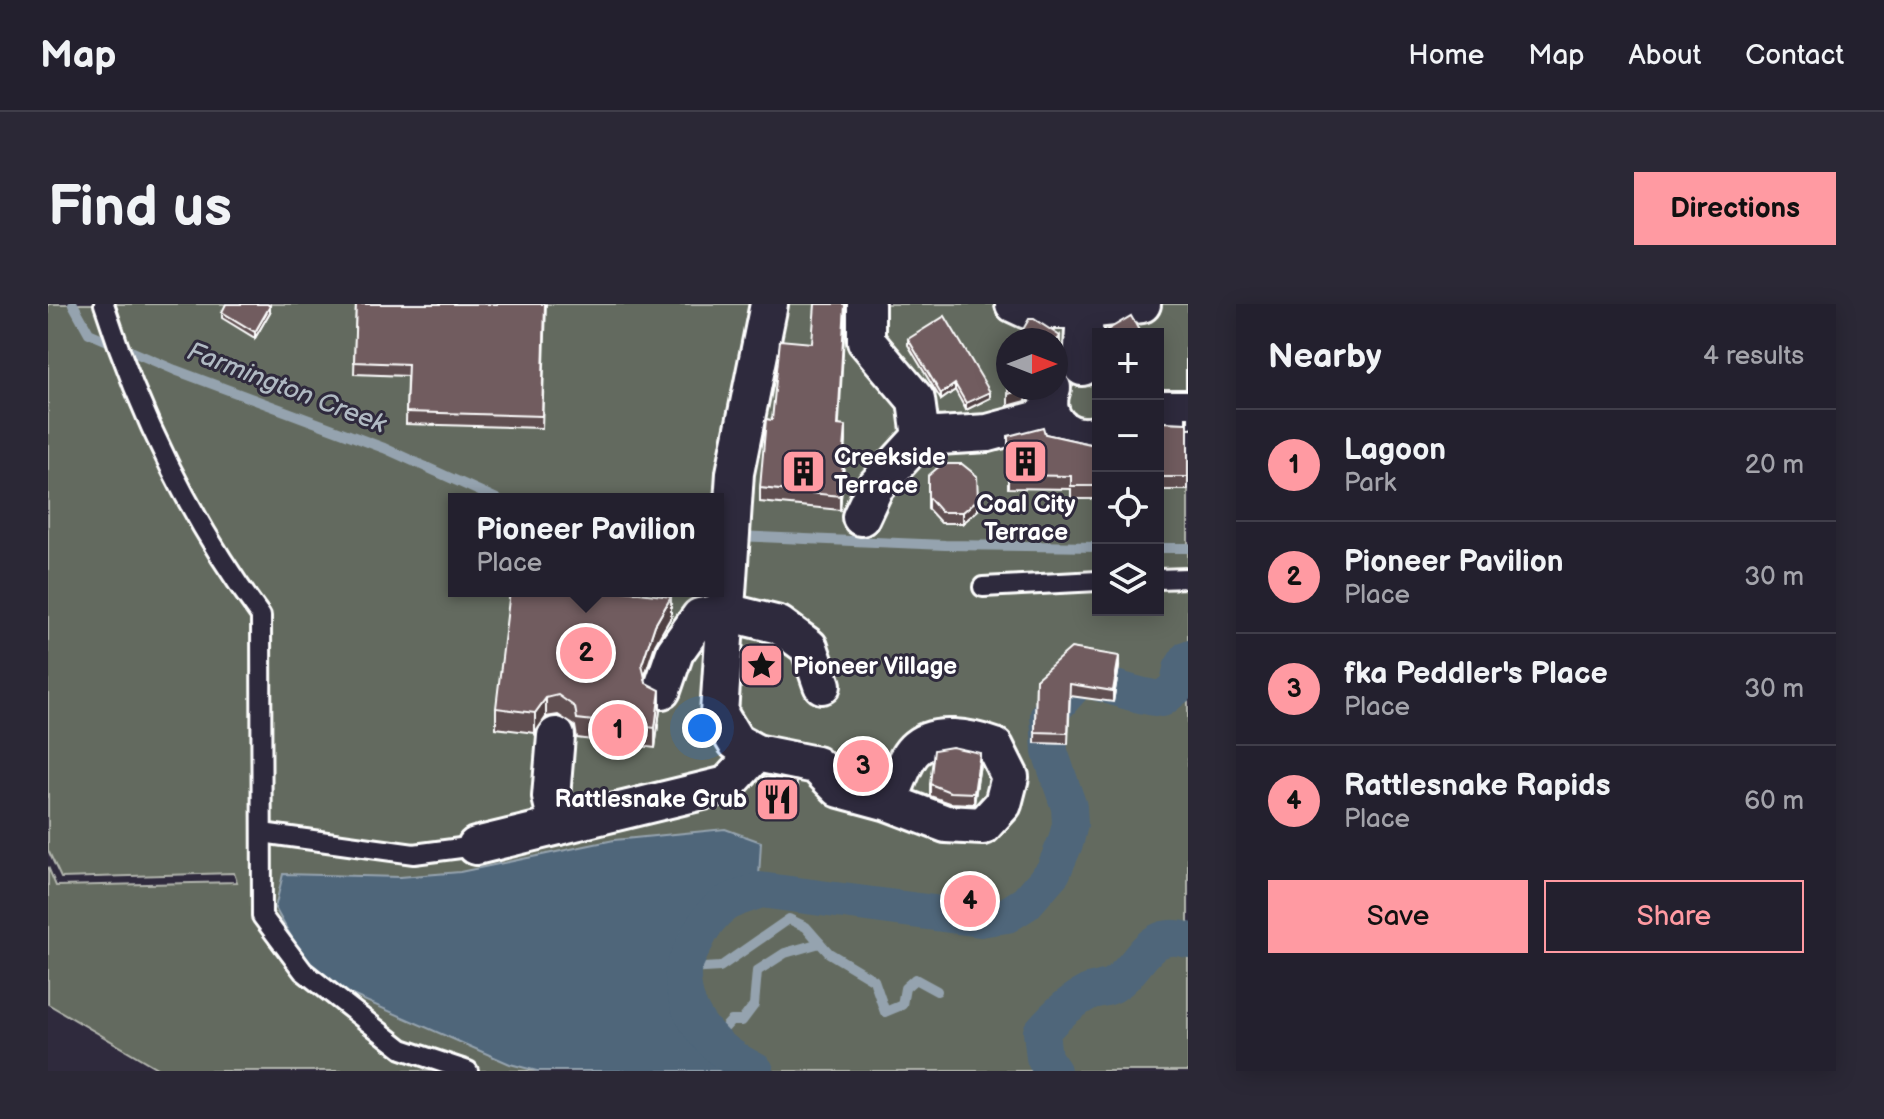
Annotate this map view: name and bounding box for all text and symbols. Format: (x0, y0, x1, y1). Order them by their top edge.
text: Map (40, 33, 116, 78)
text: Home (1408, 39, 1484, 72)
text: Map (1528, 39, 1585, 72)
text: About (1629, 39, 1701, 72)
text: Contact (1745, 39, 1844, 72)
button: Directions (1634, 172, 1836, 245)
text: Find us (48, 175, 232, 242)
north arrow (996, 328, 1068, 400)
map controls (1092, 328, 1164, 616)
button: + (1092, 328, 1164, 400)
water label: Farmington Creek (183, 336, 391, 441)
text: Nearby (1268, 336, 1382, 377)
text: 4 results (1703, 341, 1804, 372)
button: − (1092, 400, 1164, 472)
text: Lagoon (1344, 432, 1446, 468)
building icon: Coal City Terrace (1002, 438, 1050, 486)
place label: Creekside Terrace (834, 443, 946, 500)
building icon: Creekside Terrace (779, 447, 827, 495)
text: 1 (1289, 450, 1299, 481)
text: 20 m (1745, 450, 1804, 481)
text: Park (1344, 468, 1396, 499)
button: locate (1092, 472, 1164, 544)
place label: Coal City Terrace (977, 490, 1075, 547)
popup (448, 493, 724, 597)
text: Pioneer Pavilion (476, 512, 696, 548)
button: layers (1092, 544, 1164, 616)
text: Pioneer Pavilion (1344, 544, 1564, 580)
text: Place (476, 548, 542, 579)
text: 2 (1286, 562, 1302, 593)
text: 30 m (1744, 562, 1804, 593)
text: Place (1344, 580, 1410, 611)
pin: 2 (560, 623, 612, 683)
place icon: Pioneer Village (738, 642, 786, 690)
place label: Pioneer Village (793, 652, 957, 681)
text: fka Peddler's Place (1344, 656, 1608, 692)
text: 3 (1286, 674, 1302, 705)
text: 30 m (1744, 674, 1804, 705)
text: Place (1344, 692, 1410, 723)
pin: 1 (592, 700, 644, 760)
your location (682, 708, 722, 748)
pin: 3 (837, 736, 889, 796)
text: Rattlesnake Rapids (1344, 768, 1610, 804)
restaurant icon: Rattlesnake Grub (754, 775, 802, 823)
place label: Rattlesnake Grub (555, 785, 747, 814)
text: 4 (1286, 786, 1302, 817)
text: 60 m (1744, 786, 1804, 817)
text: Place (1344, 804, 1410, 835)
pin: 4 (944, 871, 996, 931)
button: Save (1268, 880, 1528, 953)
button: Share (1544, 880, 1804, 953)

